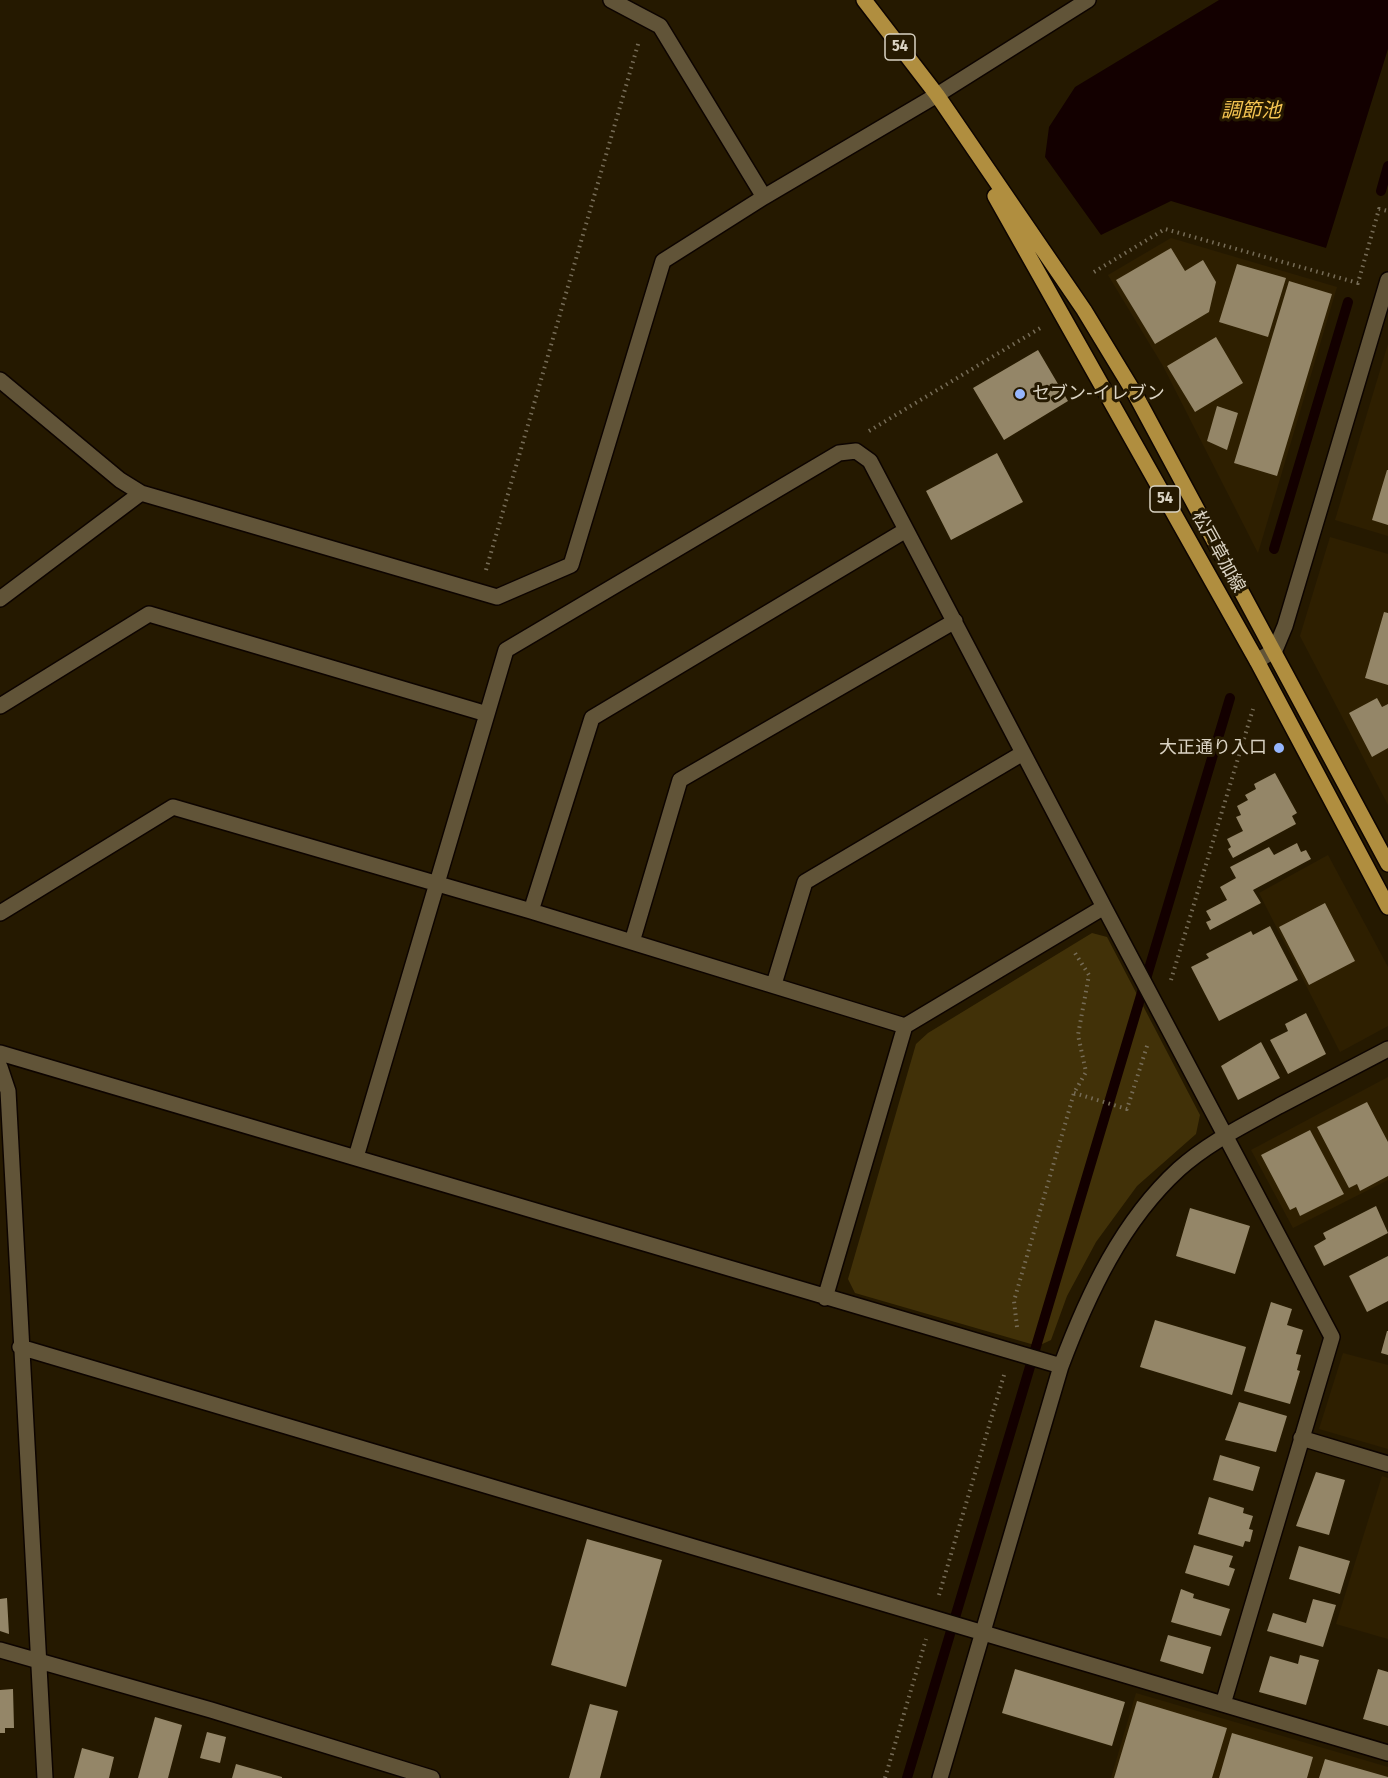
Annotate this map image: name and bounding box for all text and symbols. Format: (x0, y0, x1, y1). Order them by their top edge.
road number: 54 (885, 34, 915, 60)
water label: 調節池 (1221, 99, 1281, 123)
place label: セブン-イレブン (1032, 383, 1165, 405)
marker: セブン-イレブン (1013, 387, 1027, 401)
road number: 54 (1150, 486, 1180, 512)
street label: 松戸草加線 (1187, 507, 1249, 597)
place label: 大正通り入口 (1159, 737, 1267, 759)
marker: 大正通り入口 (1272, 741, 1286, 755)

